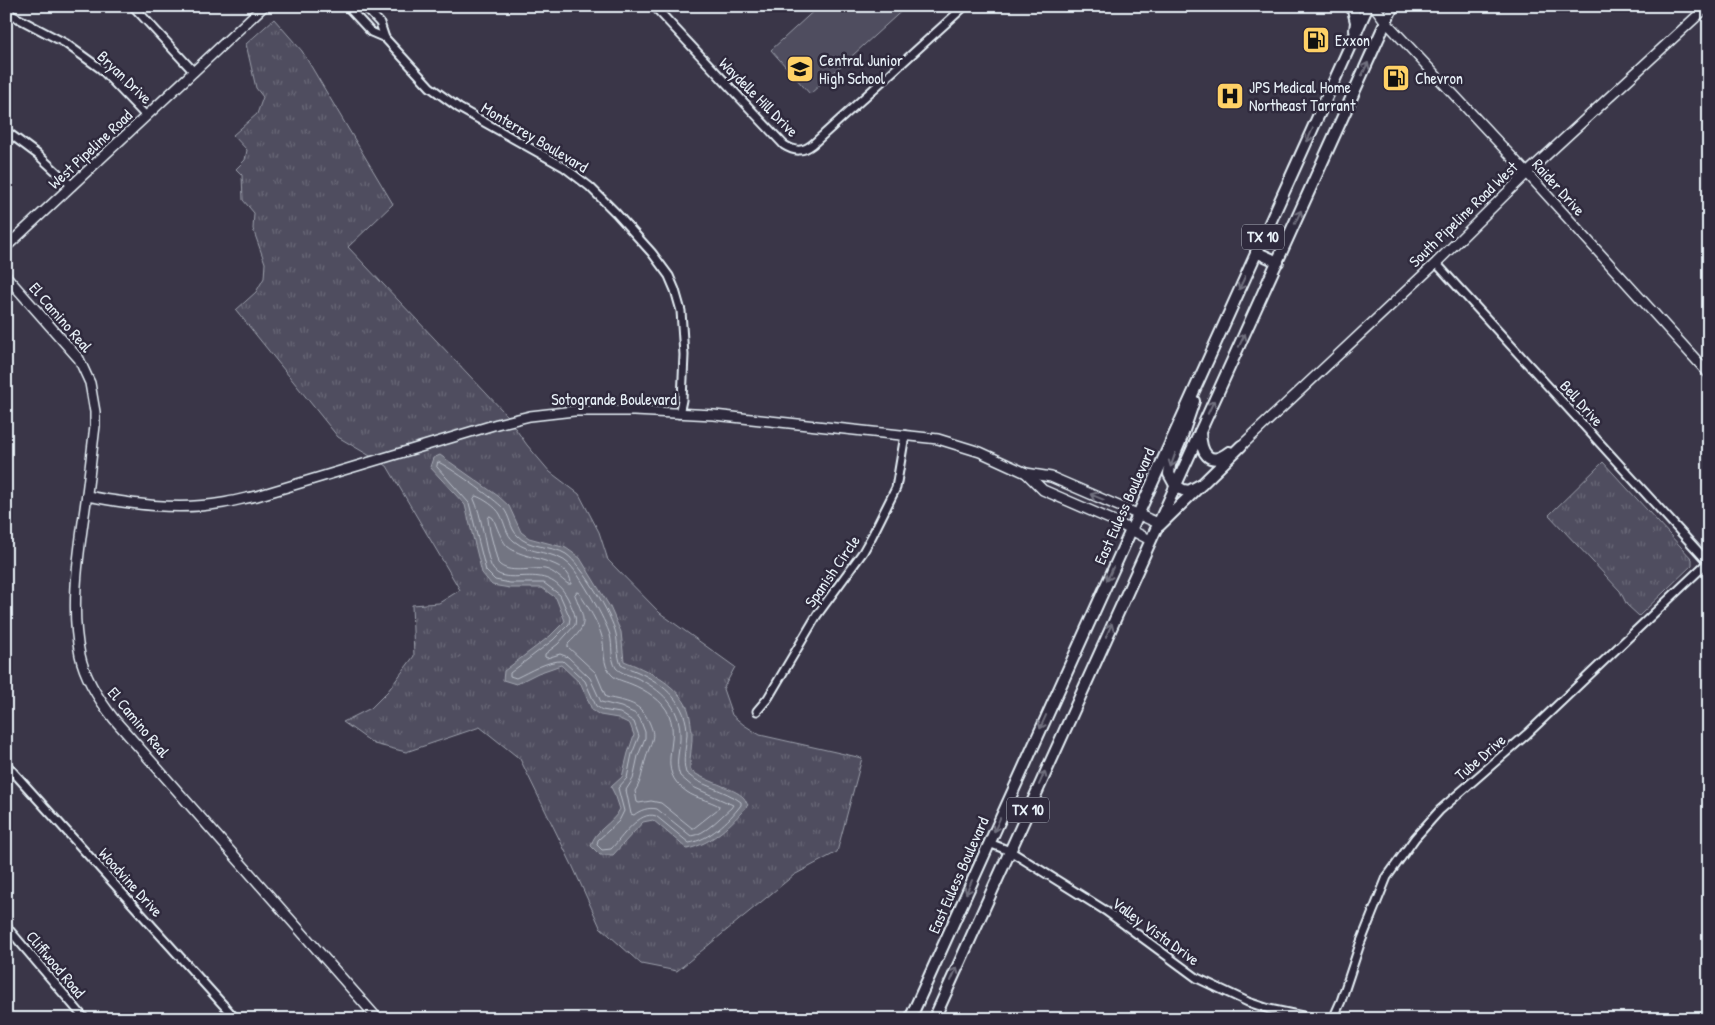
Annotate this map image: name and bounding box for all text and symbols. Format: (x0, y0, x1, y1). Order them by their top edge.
fuel station icon: Exxon (1301, 25, 1331, 55)
place label: Exxon (1335, 29, 1370, 51)
street label: Bryan Drive (93, 45, 158, 109)
place label: Central Junior High School (819, 49, 903, 89)
street label: Waydelle Hill Drive (714, 52, 804, 142)
school or university icon: Central Junior High School (785, 54, 815, 84)
one-way arrow (1360, 62, 1370, 77)
fuel station icon: Chevron (1381, 63, 1411, 93)
place label: Chevron (1415, 67, 1463, 89)
place label: JPS Medical Home Northeast Tarrant (1249, 76, 1356, 116)
hospital icon: JPS Medical Home Northeast Tarrant (1215, 81, 1245, 111)
street label: Monterrey Boulevard (478, 96, 592, 178)
street label: West Pipeline Road (43, 104, 137, 194)
one-way arrow (1304, 127, 1314, 142)
street label: Raider Drive (1528, 154, 1591, 221)
street label: South Pipeline Road West (1404, 156, 1523, 272)
one-way arrow (1293, 210, 1303, 225)
road number: TX 10 (1242, 224, 1284, 250)
one-way arrow (1237, 275, 1247, 290)
street label: El Camino Real (24, 277, 98, 357)
one-way arrow (1237, 333, 1247, 348)
street label: Bell Drive (1555, 375, 1609, 431)
street label: Sotogrande Boulevard (551, 388, 677, 410)
one-way arrow (1207, 400, 1216, 415)
street label: East Euless Boulevard (1088, 444, 1160, 568)
one-way arrow (1168, 452, 1177, 467)
one-way arrow (1090, 492, 1105, 501)
street label: Spanish Circle (799, 530, 865, 611)
one-way arrow (1105, 566, 1115, 581)
one-way arrow (1105, 623, 1115, 638)
street label: El Camino Real (103, 682, 176, 763)
one-way arrow (1038, 714, 1048, 729)
street label: Tube Drive (1450, 728, 1511, 785)
one-way arrow (1038, 771, 1048, 786)
road number: TX 10 (1007, 798, 1049, 822)
street label: East Euless Boulevard (922, 813, 994, 937)
one-way arrow (991, 817, 1001, 832)
street label: Woodvine Drive (94, 843, 168, 922)
one-way arrow (963, 879, 973, 894)
street label: Valley Vista Drive (1108, 892, 1205, 971)
street label: Cliffwood Road (21, 926, 91, 1002)
one-way arrow (950, 967, 959, 982)

